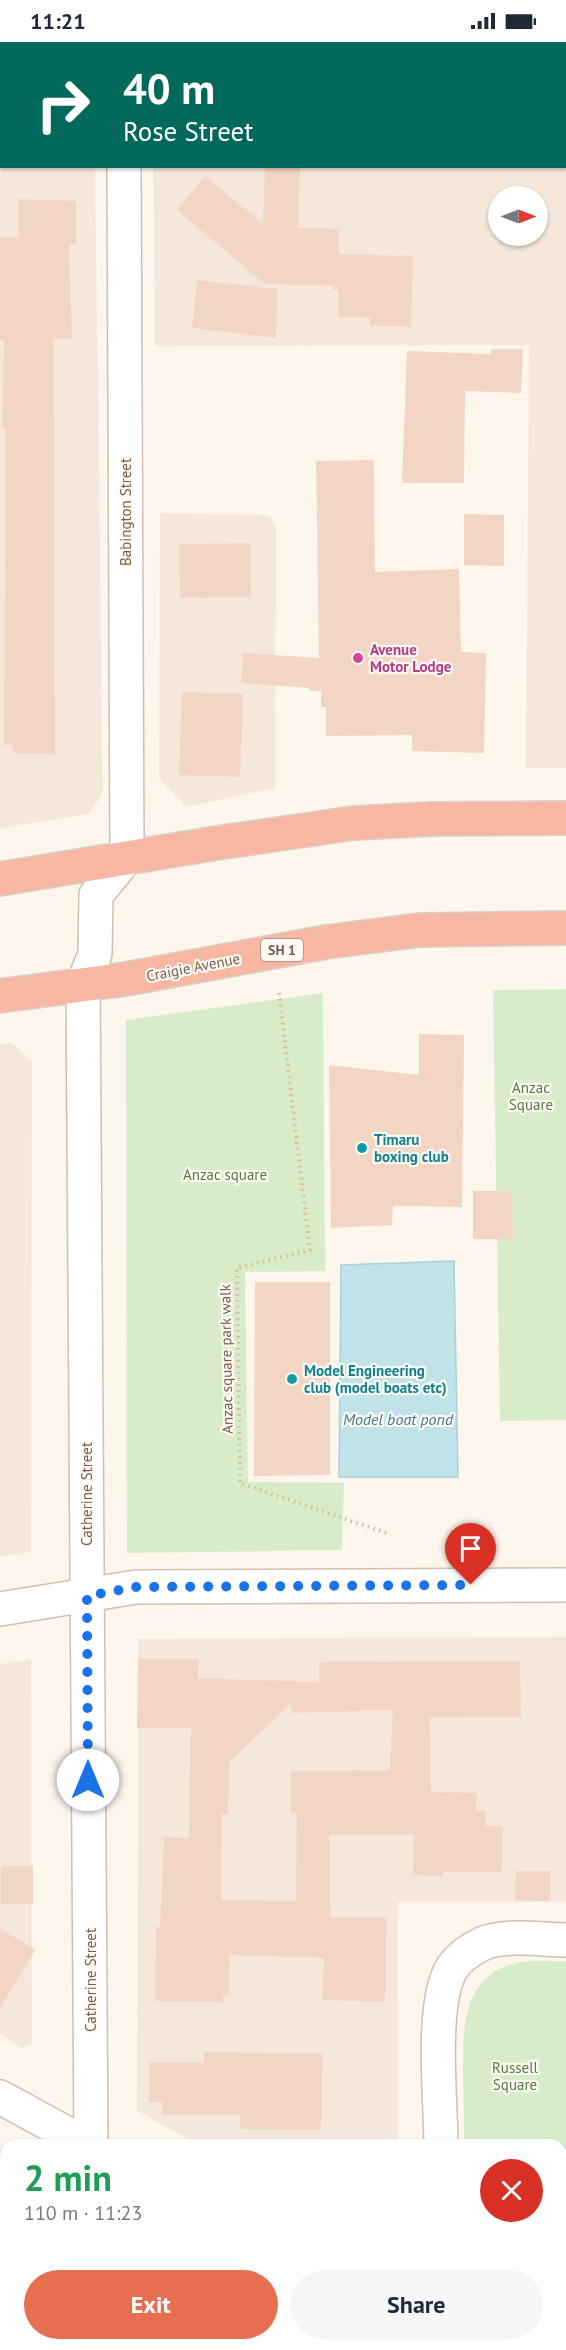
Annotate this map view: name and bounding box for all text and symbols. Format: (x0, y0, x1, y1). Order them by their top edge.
text: 11:21 (30, 7, 86, 35)
text: 40 m (123, 61, 215, 116)
icon: right (24, 66, 102, 144)
text: Rose Street (123, 114, 254, 148)
north arrow (488, 186, 548, 246)
map controls (488, 186, 548, 246)
street label: Babington Street (116, 458, 135, 566)
place label: Avenue Motor Lodge (370, 640, 452, 676)
marker: Avenue Motor Lodge (351, 651, 365, 665)
road number: SH 1 (261, 939, 303, 961)
street label: Craigie Avenue (145, 949, 241, 985)
park label: Anzac Square (509, 1078, 553, 1114)
place label: Timaru boxing club (374, 1130, 449, 1166)
marker: Timaru boxing club (355, 1141, 369, 1155)
park label: Anzac square (183, 1165, 267, 1184)
street label: Anzac square park walk (215, 1283, 237, 1434)
place label: Model Engineering club (model boats etc) (304, 1361, 447, 1397)
marker: Model Engineering club (model boats etc) (285, 1372, 299, 1386)
water label: Model boat pond (343, 1409, 454, 1429)
street label: Catherine Street (77, 1442, 96, 1546)
pin (445, 1523, 496, 1585)
icon: arrive (454, 1532, 487, 1565)
position arrow (56, 1748, 120, 1812)
street label: Catherine Street (81, 1928, 100, 2032)
park label: Russell Square (492, 2058, 539, 2094)
text: 2 min (24, 2154, 112, 2201)
button: close (480, 2159, 543, 2222)
text: 110 m · 11:23 (24, 2200, 142, 2226)
button: Exit (24, 2270, 278, 2339)
button: Share (290, 2270, 543, 2339)

